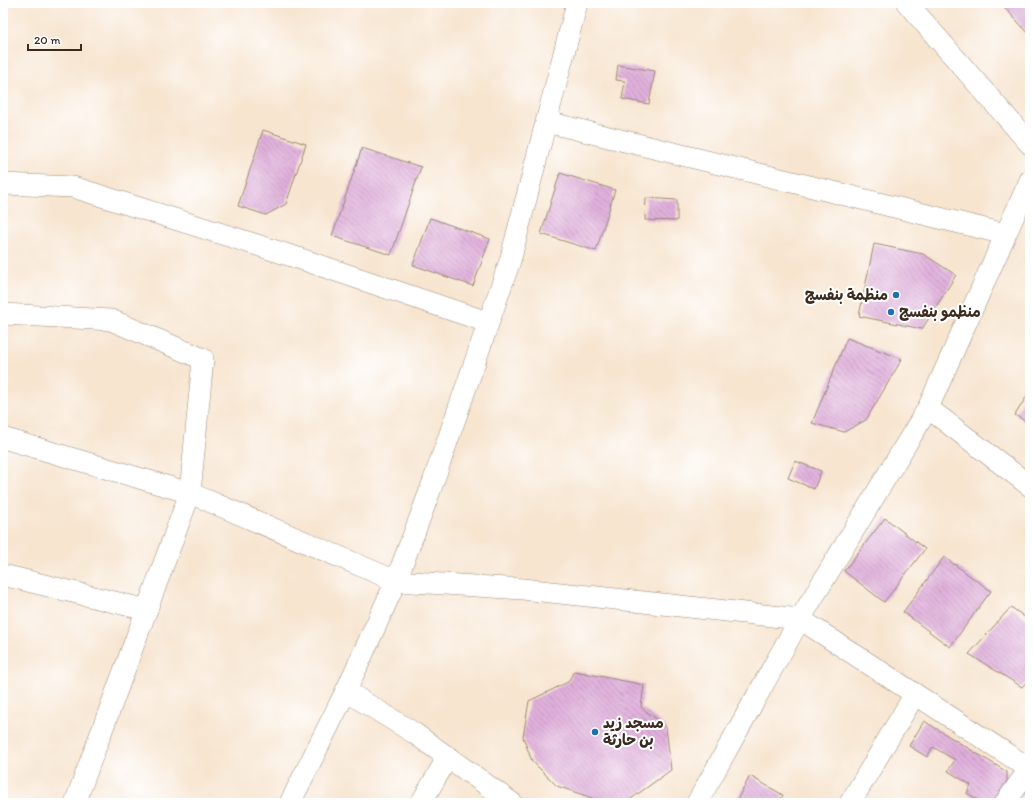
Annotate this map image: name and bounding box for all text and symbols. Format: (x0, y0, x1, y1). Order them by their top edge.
scale bar (28, 26, 81, 52)
text: 20 m (34, 33, 61, 47)
place label: منظمة بنفسج (805, 286, 888, 304)
marker: منظمة بنفسج (891, 290, 901, 300)
place label: منظمو بنفسج (899, 303, 981, 322)
marker: منظمو بنفسج (886, 307, 896, 317)
place label: مسجد زيد بن حارثة (603, 714, 664, 749)
marker: مسجد زيد بن حارثة (590, 727, 600, 737)

